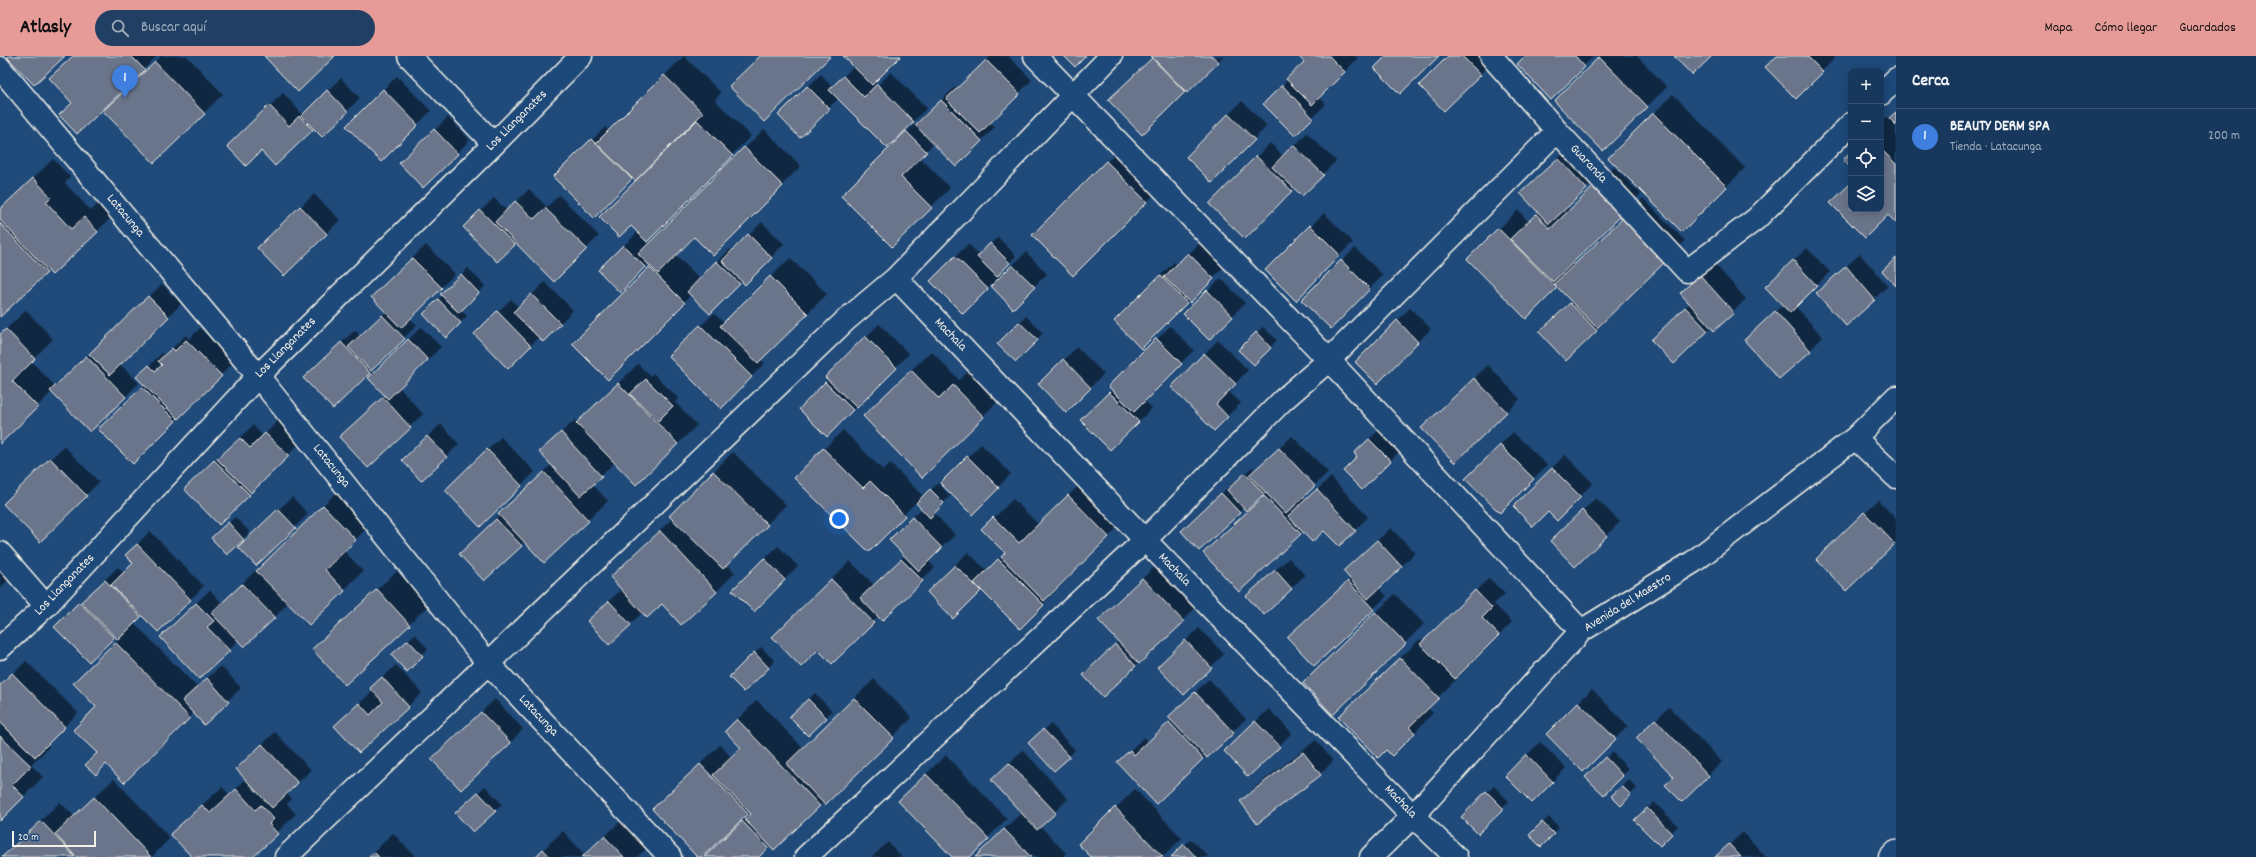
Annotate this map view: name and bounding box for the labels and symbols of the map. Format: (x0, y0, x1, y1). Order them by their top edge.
pin: 1 (112, 65, 138, 98)
street label: Los Llanganates (482, 86, 552, 156)
street label: Guaranda (1565, 140, 1612, 188)
street label: Latacunga (101, 190, 149, 242)
street label: Los Llanganates (251, 313, 321, 383)
street label: Machala (929, 314, 971, 357)
street label: Latacunga (308, 440, 355, 492)
your location (829, 509, 849, 529)
street label: Machala (1153, 549, 1195, 592)
street label: Los Llanganates (30, 550, 100, 620)
street label: Avenida del Maestro (1581, 568, 1676, 638)
street label: Latacunga (514, 691, 563, 742)
street label: Machala (1379, 781, 1421, 824)
scale bar (12, 829, 96, 848)

